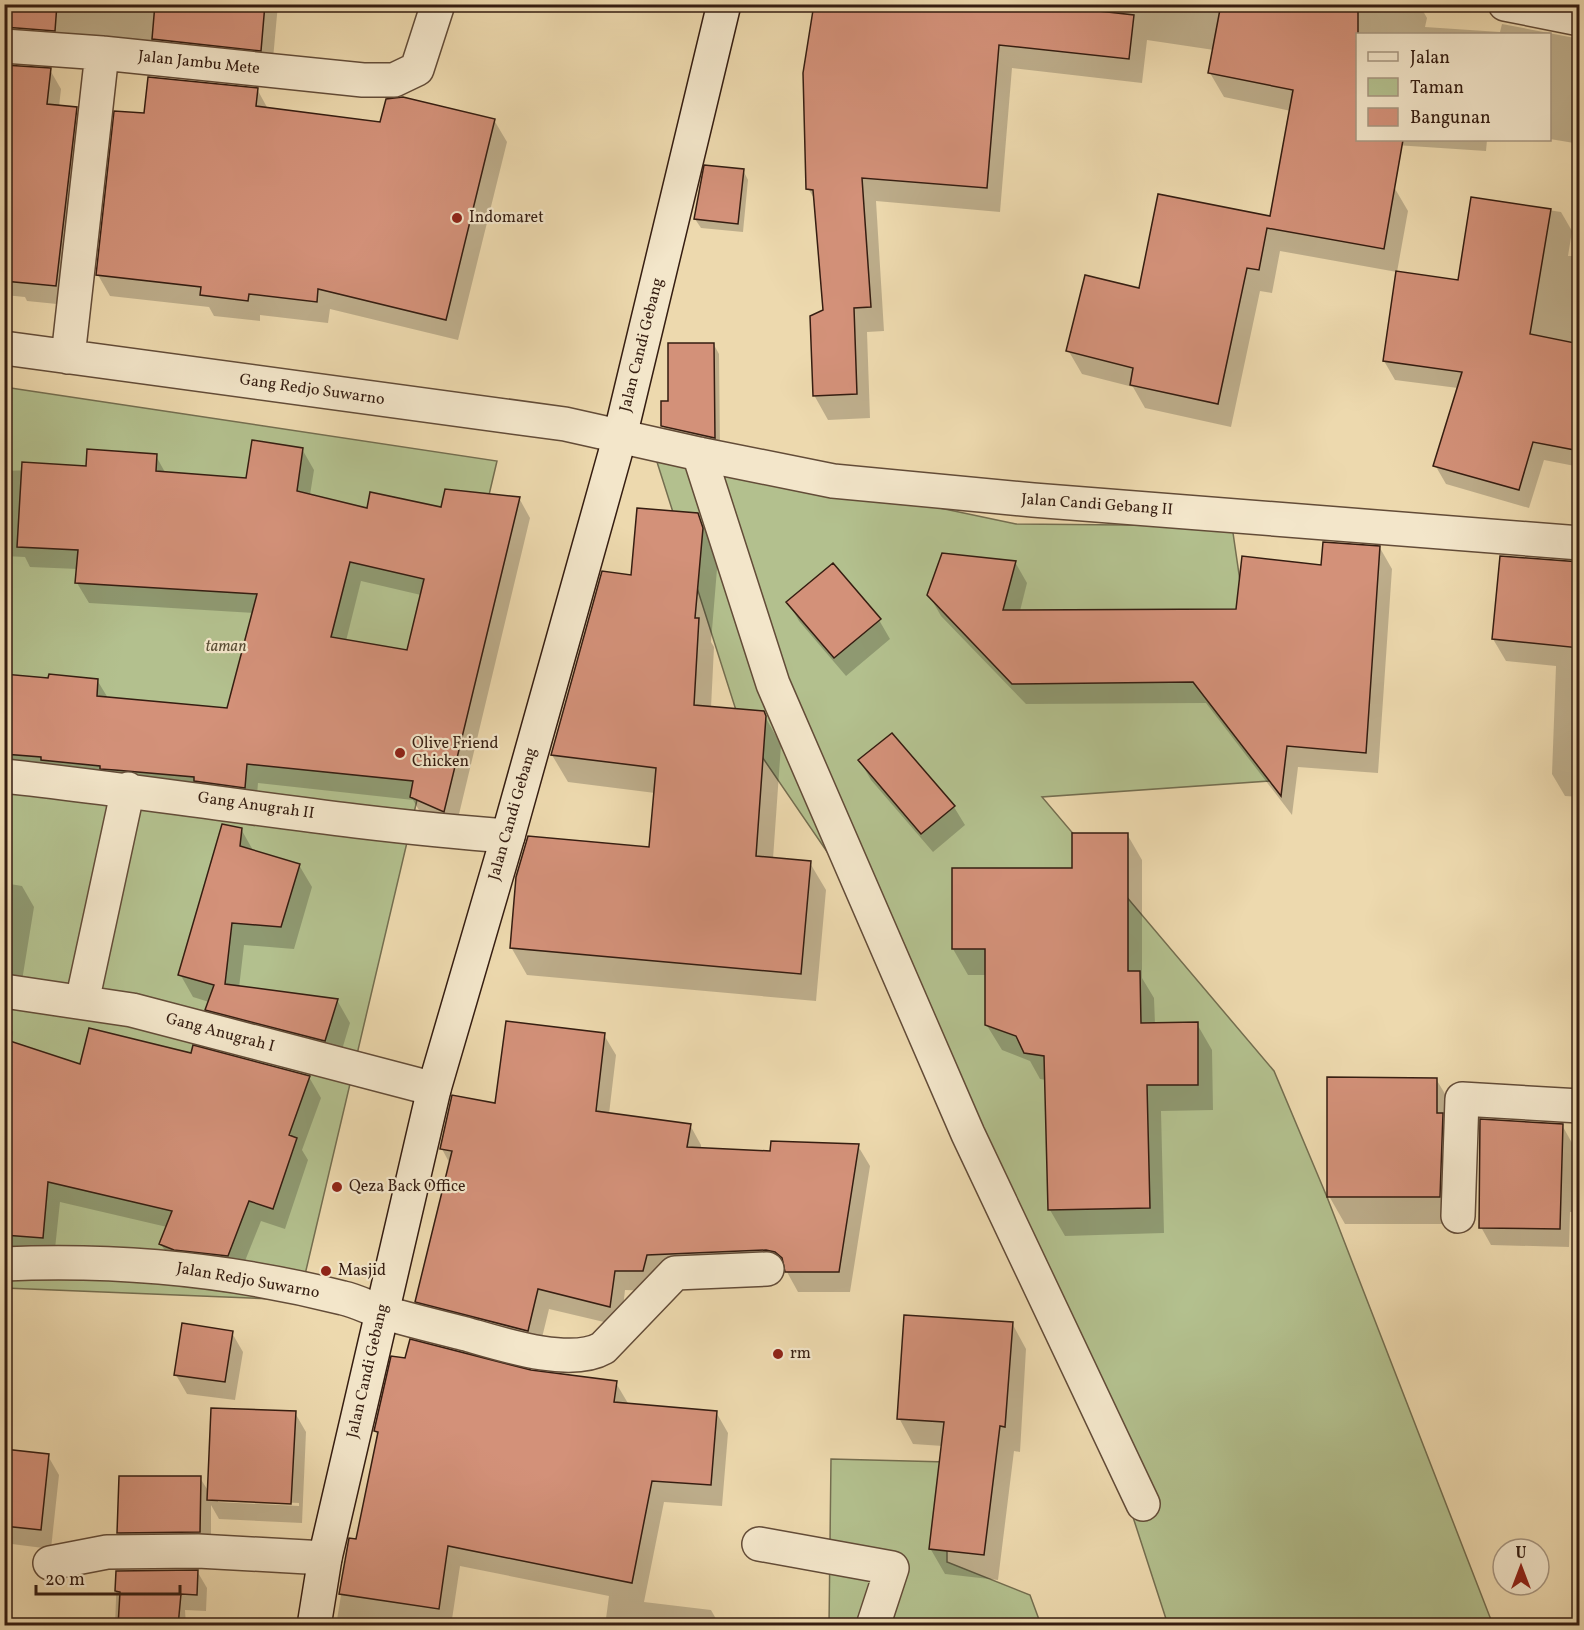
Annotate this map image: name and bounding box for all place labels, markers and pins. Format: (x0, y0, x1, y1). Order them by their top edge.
place label: Indomaret (469, 207, 544, 229)
marker: Indomaret (450, 211, 464, 225)
place label: Olive Friend Chicken (412, 733, 499, 773)
marker: Olive Friend Chicken (393, 746, 407, 760)
place label: Qeza Back Office (349, 1176, 466, 1198)
marker: Qeza Back Office (330, 1180, 344, 1194)
place label: Masjid (338, 1260, 386, 1282)
marker: Masjid (319, 1264, 333, 1278)
place label: rm (790, 1343, 811, 1365)
marker: rm (771, 1347, 785, 1361)

